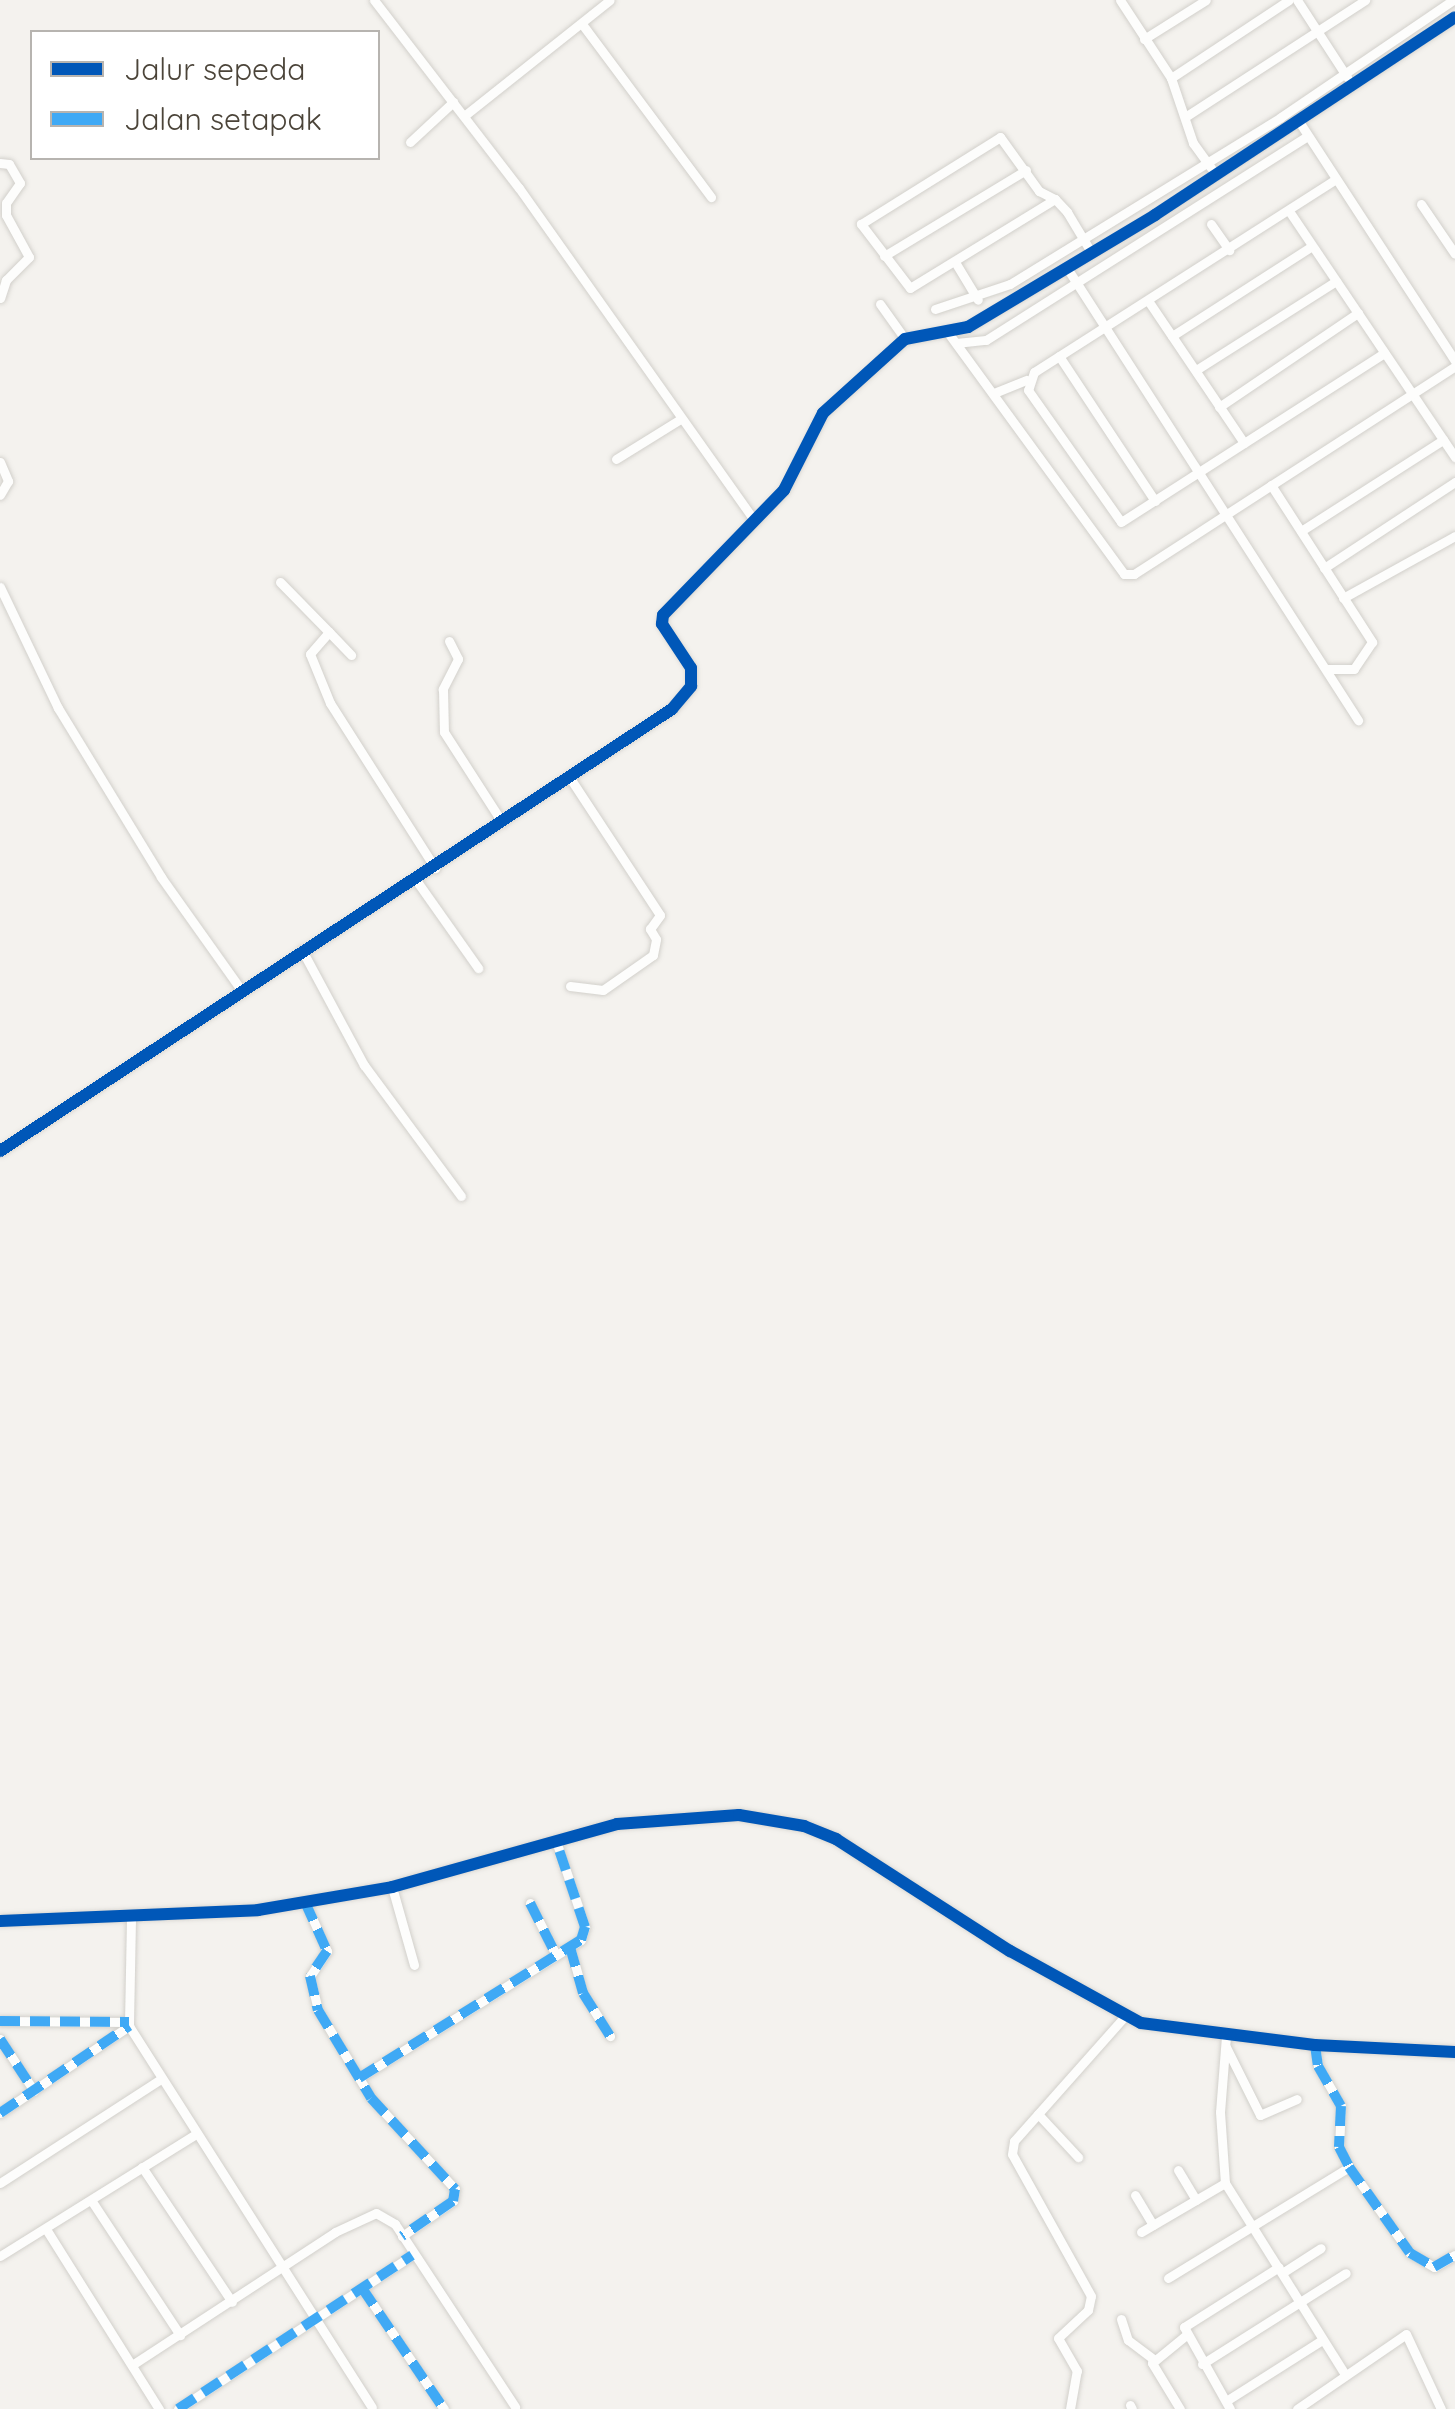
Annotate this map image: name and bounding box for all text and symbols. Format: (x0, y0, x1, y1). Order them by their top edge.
legend (30, 30, 380, 160)
text: Jalur sepeda (124, 50, 305, 88)
text: Jalan setapak (124, 100, 322, 138)

